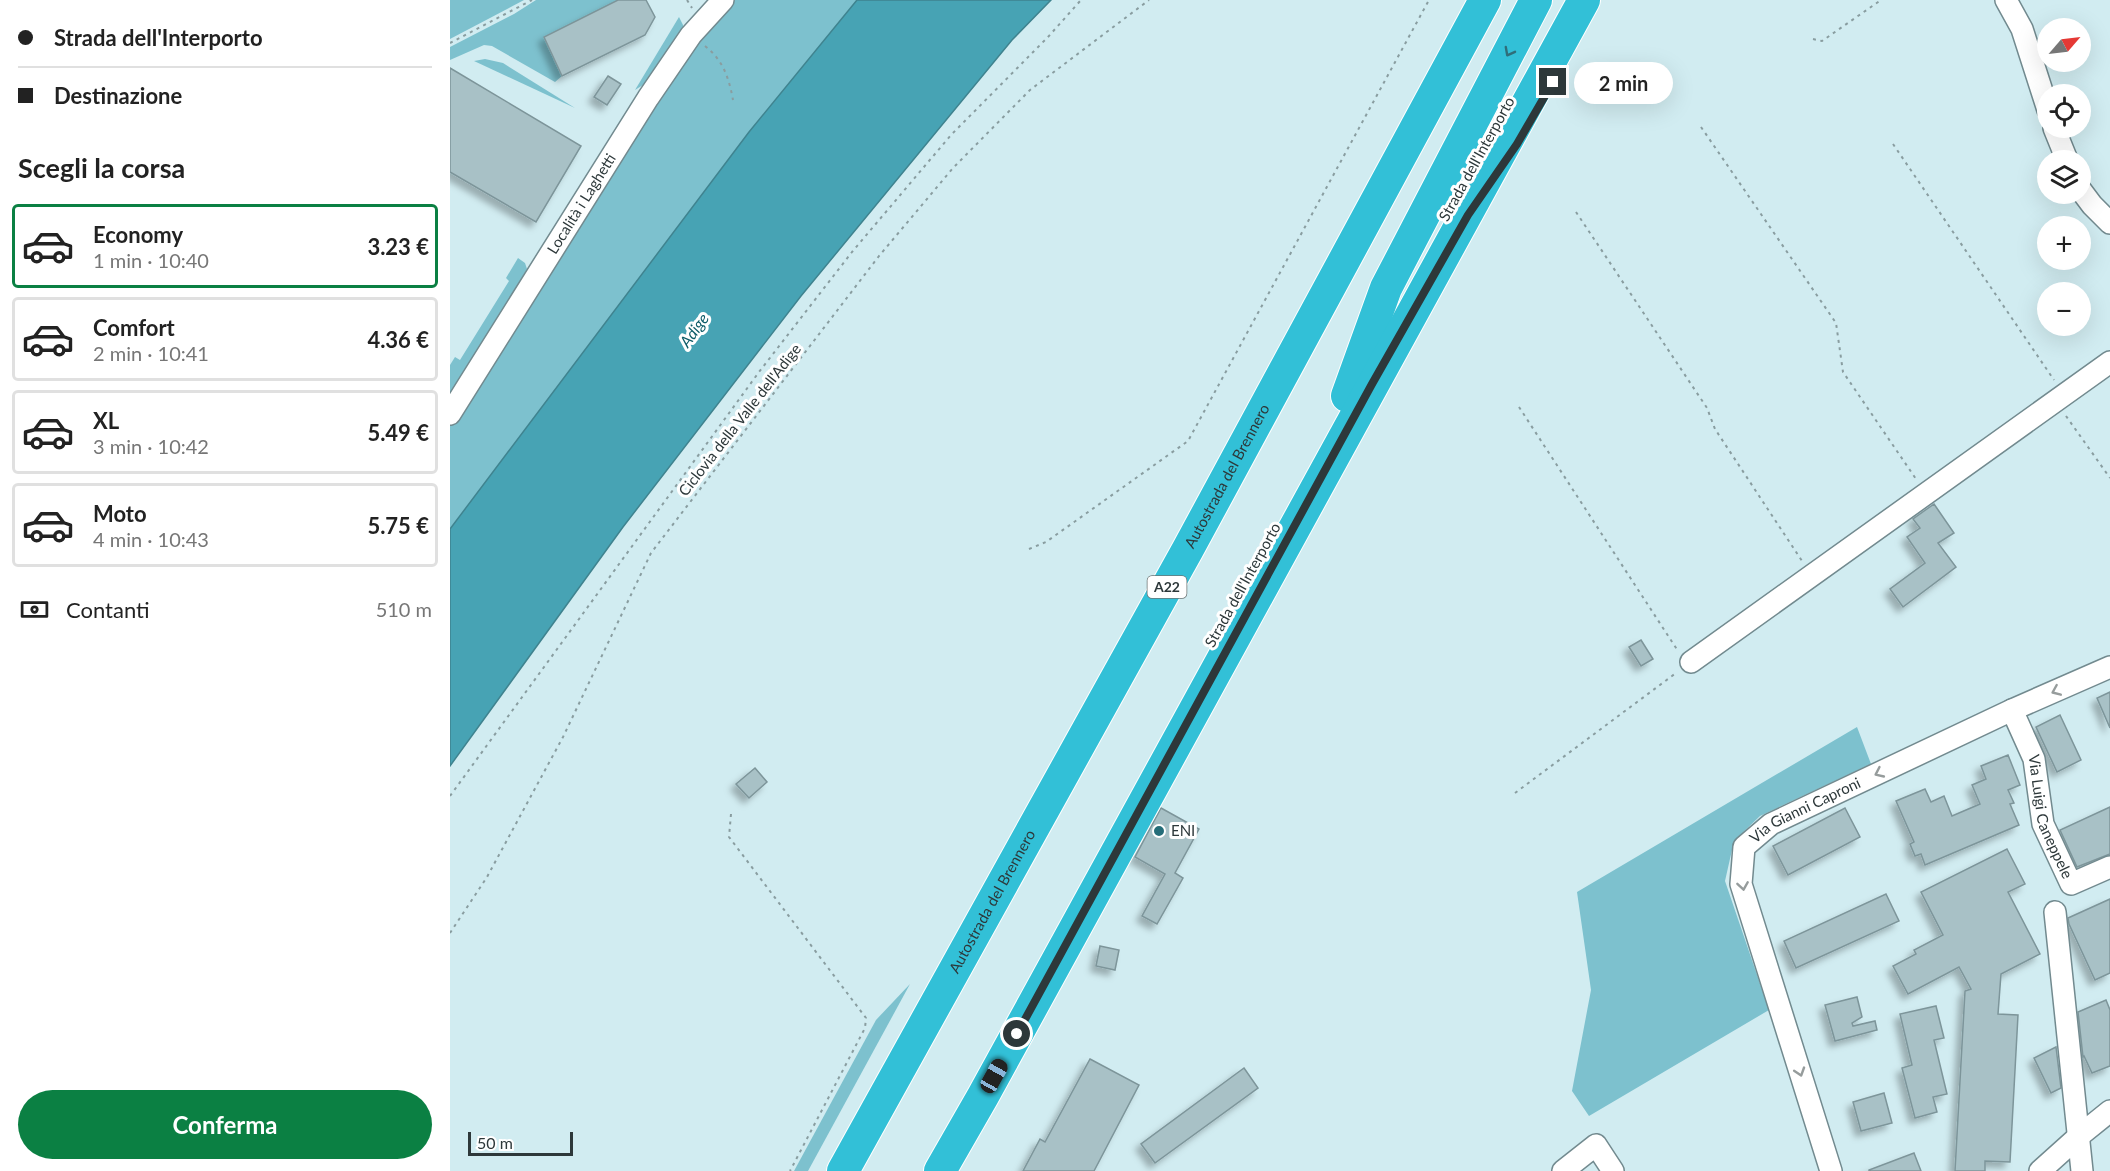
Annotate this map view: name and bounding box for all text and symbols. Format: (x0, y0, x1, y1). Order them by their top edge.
north arrow (2037, 18, 2091, 72)
map controls (2037, 18, 2091, 336)
text: Strada dell'Interporto (54, 24, 263, 51)
one-way arrow (1505, 46, 1516, 56)
callout: 2 min (1574, 61, 1673, 103)
route end (1539, 68, 1566, 95)
text: 2 min (1599, 71, 1648, 95)
text: Destinazione (54, 82, 182, 109)
button: locate (2037, 84, 2091, 138)
street label: Strada dell'Interporto (1434, 93, 1518, 224)
street label: Località i Laghetti (543, 150, 619, 257)
button: layers (2037, 150, 2091, 204)
text: Scegli la corsa (18, 151, 185, 184)
button: + (2037, 216, 2091, 270)
icon: car (21, 219, 75, 273)
text: Economy (93, 221, 183, 248)
text: 3.23 € (367, 233, 429, 260)
text: 1 min · 10:40 (93, 248, 209, 272)
button: − (2037, 282, 2091, 336)
water label: Adige (674, 309, 712, 351)
icon: car (21, 312, 75, 366)
text: Comfort (93, 314, 175, 341)
text: 4.36 € (367, 326, 429, 353)
street label: Ciclovia della Valle dell'Adige (674, 340, 804, 499)
text: 2 min · 10:41 (93, 341, 209, 365)
street label: Autostrada del Brennero (1180, 401, 1273, 551)
icon: car (21, 405, 75, 459)
text: XL (93, 407, 119, 434)
text: 5.49 € (367, 419, 429, 446)
text: 3 min · 10:42 (93, 434, 209, 458)
icon: car (21, 498, 75, 552)
text: Moto (93, 500, 147, 527)
text: 5.75 € (367, 512, 429, 539)
street label: Strada dell'Interporto (1200, 519, 1284, 650)
text: 4 min · 10:43 (93, 527, 209, 551)
road number: A22 (1148, 576, 1186, 598)
icon: cash (18, 593, 51, 626)
text: Contanti (66, 596, 150, 623)
text: 510 m (376, 597, 432, 621)
one-way arrow (2052, 683, 2063, 695)
street label: Via Luigi Caneppele (2025, 753, 2077, 881)
one-way arrow (1875, 765, 1886, 777)
street label: Via Gianni Caproni (1746, 773, 1863, 846)
place label: ENI (1171, 821, 1195, 839)
marker: ENI (1152, 824, 1166, 838)
street label: Autostrada del Brennero (945, 826, 1039, 976)
one-way arrow (1736, 881, 1749, 891)
route start (1003, 1020, 1030, 1047)
car (977, 1056, 1011, 1096)
one-way arrow (1793, 1066, 1805, 1077)
button: Conferma (18, 1090, 432, 1159)
scale bar (468, 1129, 573, 1156)
text: 50 m (477, 1133, 513, 1152)

